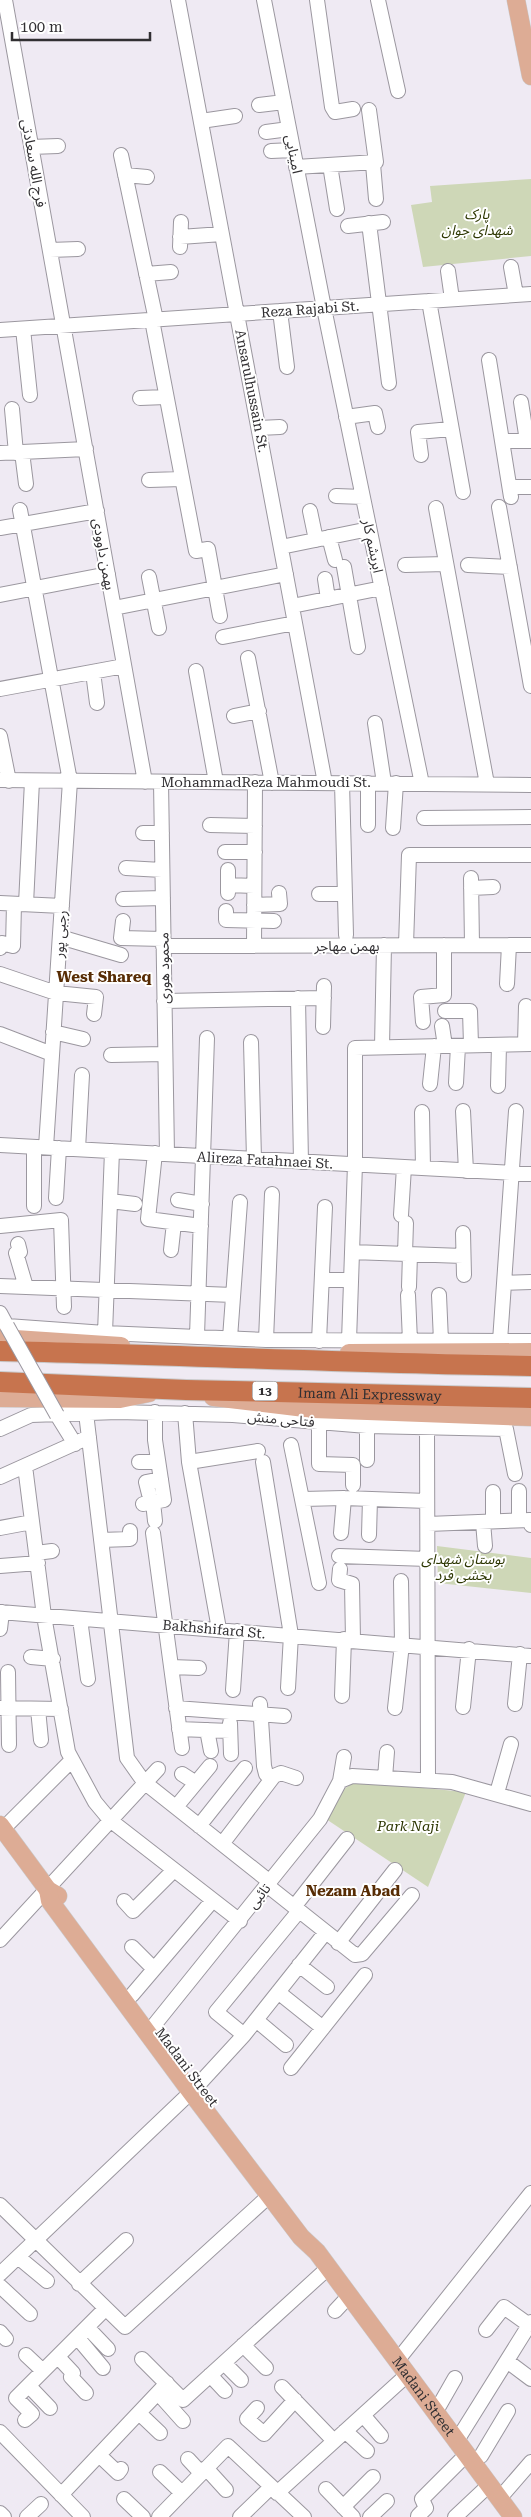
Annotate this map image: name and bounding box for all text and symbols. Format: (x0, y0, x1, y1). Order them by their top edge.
scale bar (12, 10, 150, 42)
text: 100 m (20, 18, 63, 36)
street label: فرج الله سعادتی (15, 118, 50, 209)
street label: امینایی (281, 133, 306, 175)
park label: پارک شهدای جوان (442, 206, 513, 239)
street label: Reza Rajabi St. (260, 298, 360, 320)
street label: Ansarulhussain St. (232, 328, 272, 454)
street label: بهمن داوودی (89, 517, 118, 592)
street label: ابریشم کار (356, 517, 387, 575)
street label: MohammadReza Mahmoudi St. (161, 774, 371, 790)
street label: رجبی پور (50, 910, 72, 959)
street label: محمود هوری (155, 932, 174, 1004)
street label: بهمن مهاجر (313, 938, 380, 955)
district label: West Shareq (57, 968, 151, 986)
street label: Alireza Fatahnaei St. (196, 1148, 334, 1172)
road number: 13 (252, 1382, 278, 1400)
street label: Imam Ali Expressway (298, 1385, 443, 1404)
street label: فتاحی منش (247, 1408, 315, 1431)
park label: بوستان شهدای بخشی فرد (421, 1551, 505, 1584)
street label: Bakhshifard St. (162, 1617, 266, 1641)
park label: Park Naji (376, 1818, 439, 1834)
street label: تائبی (244, 1880, 274, 1912)
district label: Nezam Abad (306, 1882, 400, 1900)
street label: Madani Street (152, 2024, 222, 2110)
street label: Madani Street (389, 2354, 458, 2439)

